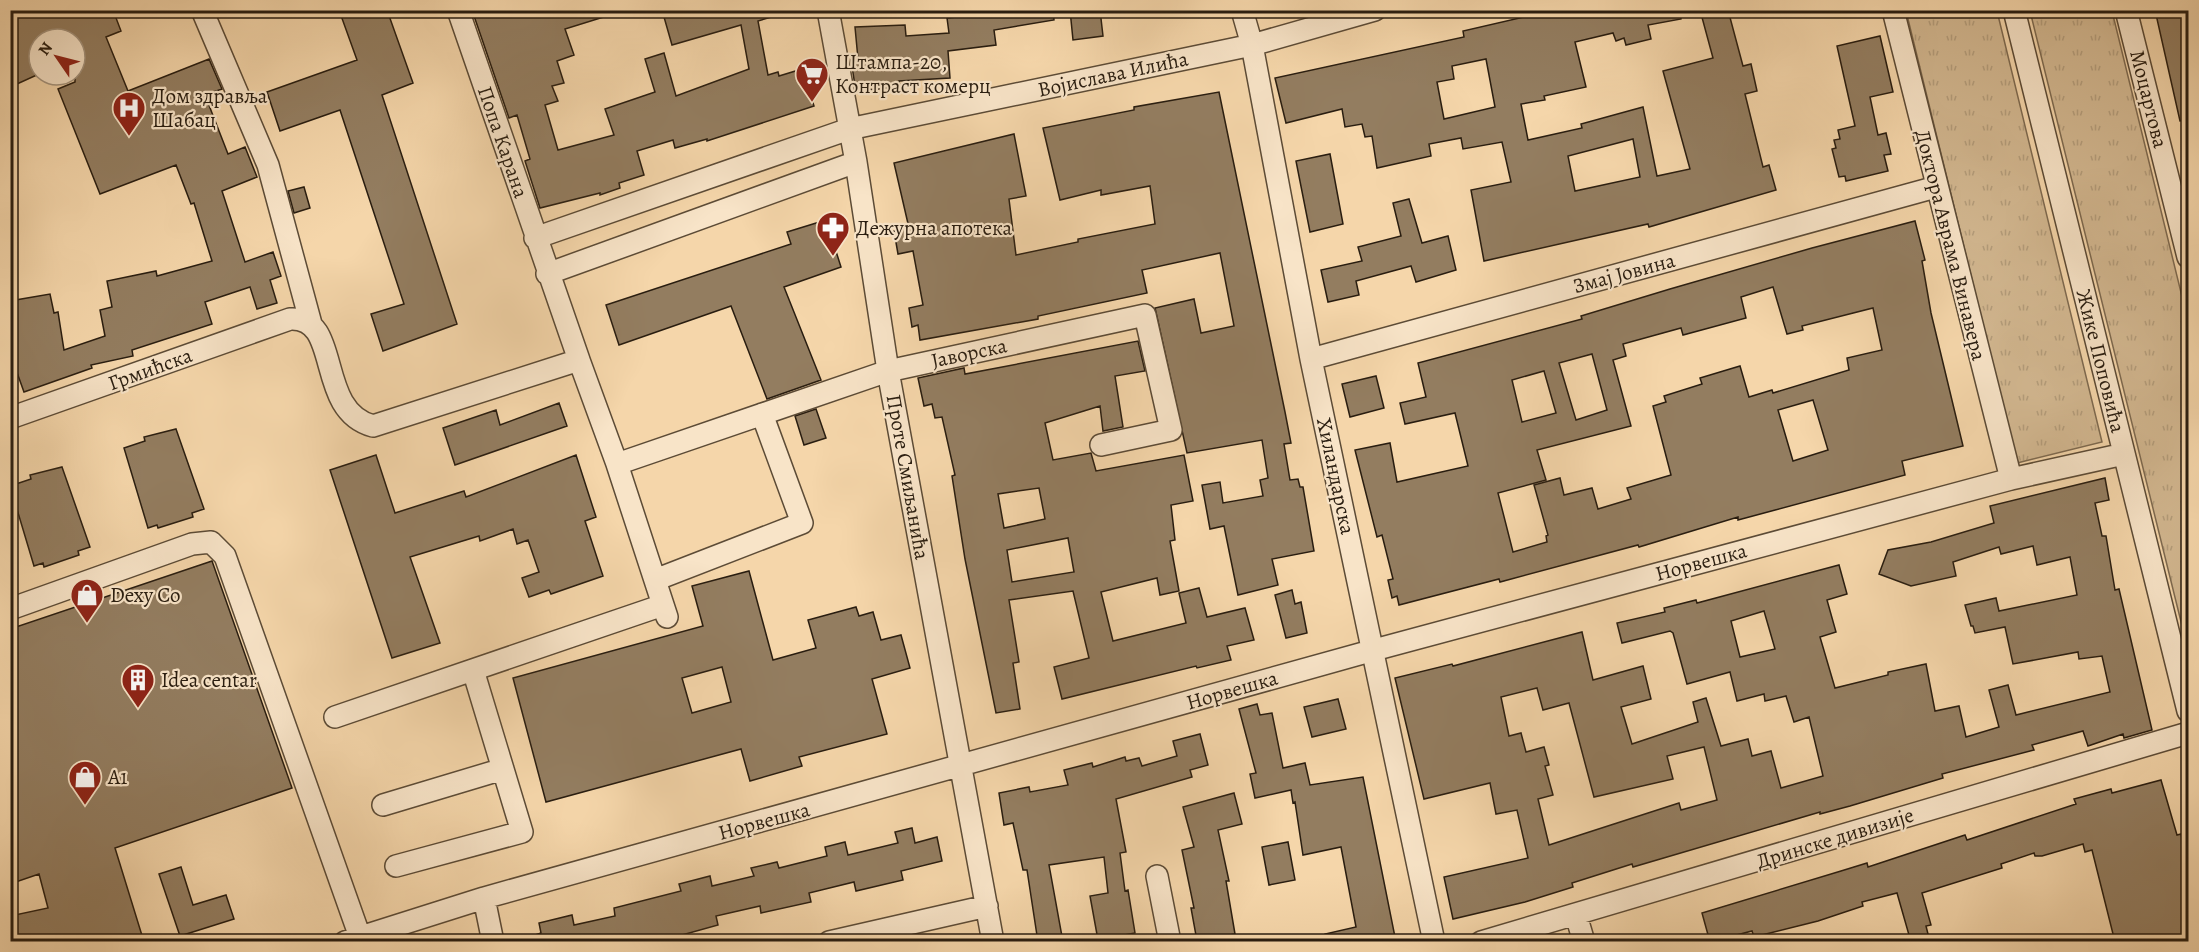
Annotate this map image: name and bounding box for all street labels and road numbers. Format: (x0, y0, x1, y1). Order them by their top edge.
street label: Војислава Илића (1035, 44, 1191, 104)
street label: Моцартова (2123, 47, 2175, 151)
street label: Попа Карана (471, 82, 535, 202)
street label: Доктора Аврама Винавера (1909, 127, 1993, 364)
street label: Змај Јовина (1570, 246, 1679, 300)
street label: Жике Поповића (2070, 286, 2132, 436)
street label: Јаворска (929, 331, 1010, 375)
street label: Грмићска (104, 341, 196, 397)
street label: Проте Смиљанића (880, 392, 936, 562)
street label: Хиландарска (1310, 415, 1362, 537)
street label: Норвешка (1652, 536, 1750, 588)
street label: Норвешка (1183, 664, 1281, 716)
street label: Норвешка (715, 795, 813, 847)
street label: Дринске дивизије (1753, 801, 1917, 875)

